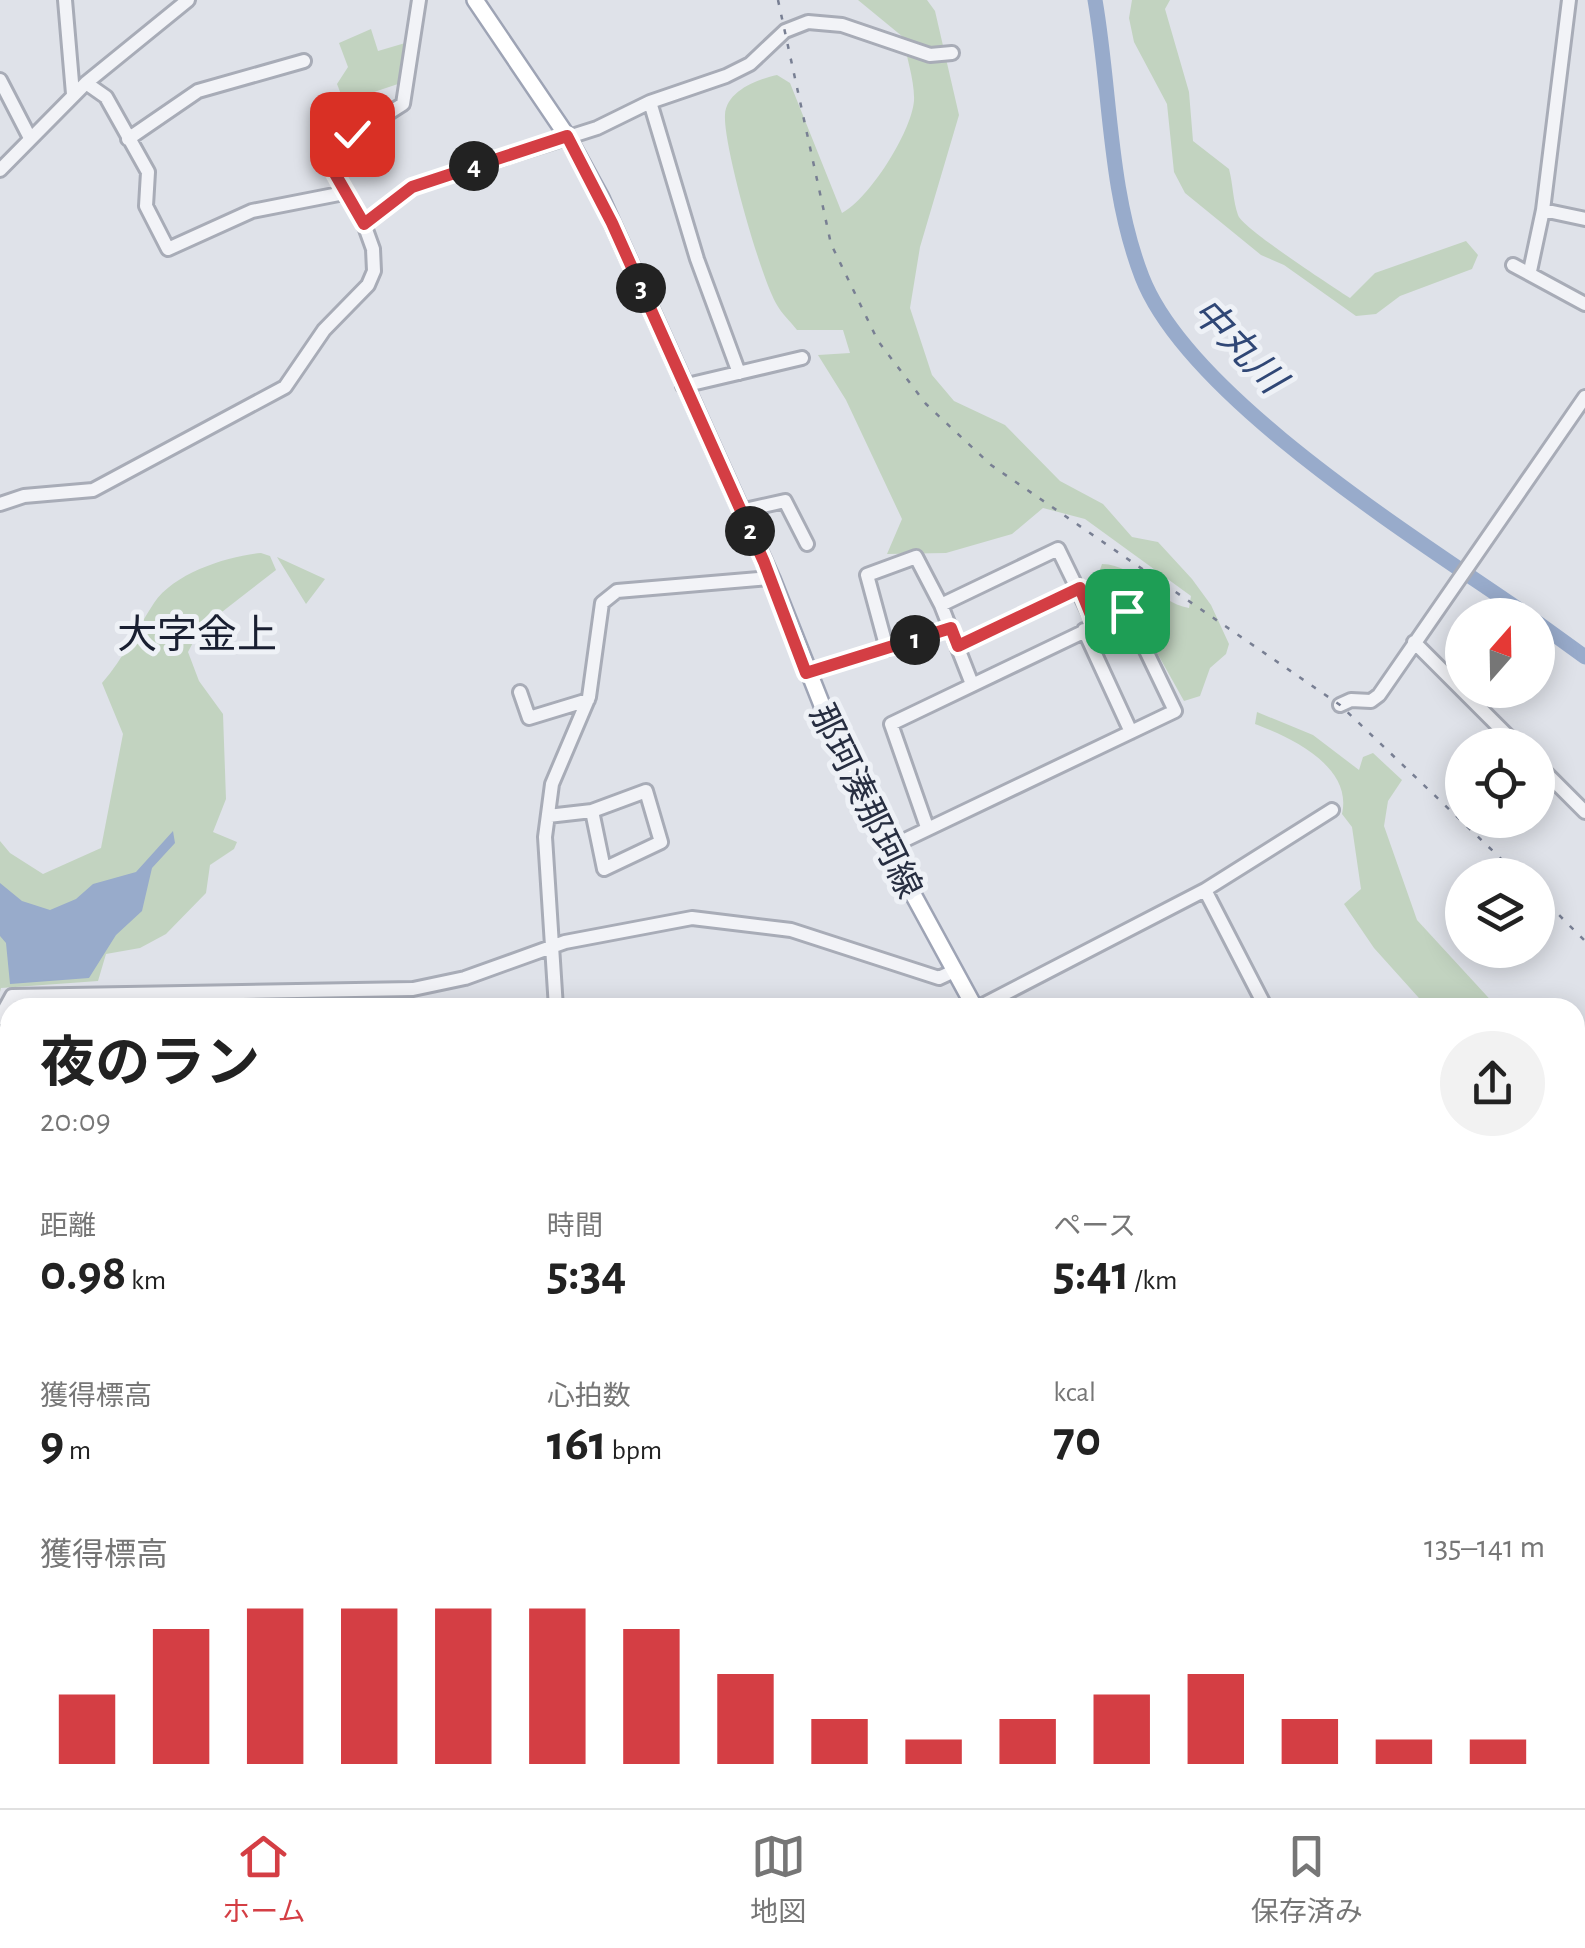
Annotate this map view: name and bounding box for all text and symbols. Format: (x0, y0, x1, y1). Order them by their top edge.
pin (310, 92, 395, 177)
icon: check (325, 107, 380, 162)
pin: 4 (449, 141, 499, 191)
text: 4 (467, 152, 481, 180)
pin: 3 (616, 263, 666, 313)
text: 3 (635, 274, 647, 302)
water label: 中丸川 (1184, 291, 1295, 403)
pin: 2 (725, 506, 775, 556)
text: 2 (743, 517, 757, 545)
pin (1085, 569, 1170, 654)
icon: arrive (1100, 584, 1155, 639)
north arrow (1445, 598, 1555, 708)
map controls (1445, 598, 1555, 968)
district label: 大字金上 (117, 614, 277, 656)
pin: 1 (890, 615, 940, 665)
text: 1 (910, 626, 920, 654)
street label: 那珂湊那珂線 (803, 699, 928, 904)
button: locate (1445, 728, 1555, 838)
button: layers (1445, 858, 1555, 968)
button: share (1440, 1031, 1545, 1136)
text: 夜のラン (40, 1037, 260, 1092)
text: 20:09 (40, 1105, 111, 1137)
text: 距離 (40, 1213, 96, 1241)
text: 時間 (547, 1213, 603, 1241)
text: ペース (1053, 1213, 1136, 1241)
text: 0.98 (40, 1249, 126, 1299)
text: 5:34 (547, 1249, 626, 1299)
text: 5:41 (1053, 1249, 1130, 1299)
text: km (126, 1267, 166, 1295)
text: /km (1130, 1267, 1177, 1295)
text: kcal (1053, 1379, 1096, 1407)
text: 獲得標高 (40, 1383, 152, 1411)
text: 心拍数 (547, 1383, 631, 1411)
text: 70 (1053, 1415, 1101, 1465)
text: 9 (40, 1419, 64, 1469)
text: 161 (547, 1419, 607, 1469)
text: m (64, 1437, 91, 1465)
text: bpm (607, 1437, 662, 1465)
text: 135–141 m (1424, 1531, 1545, 1563)
text: 獲得標高 (40, 1539, 168, 1571)
tab: ホーム (222, 1829, 305, 1930)
tab: 地図 (750, 1829, 806, 1930)
tab: 保存済み (1251, 1829, 1363, 1930)

